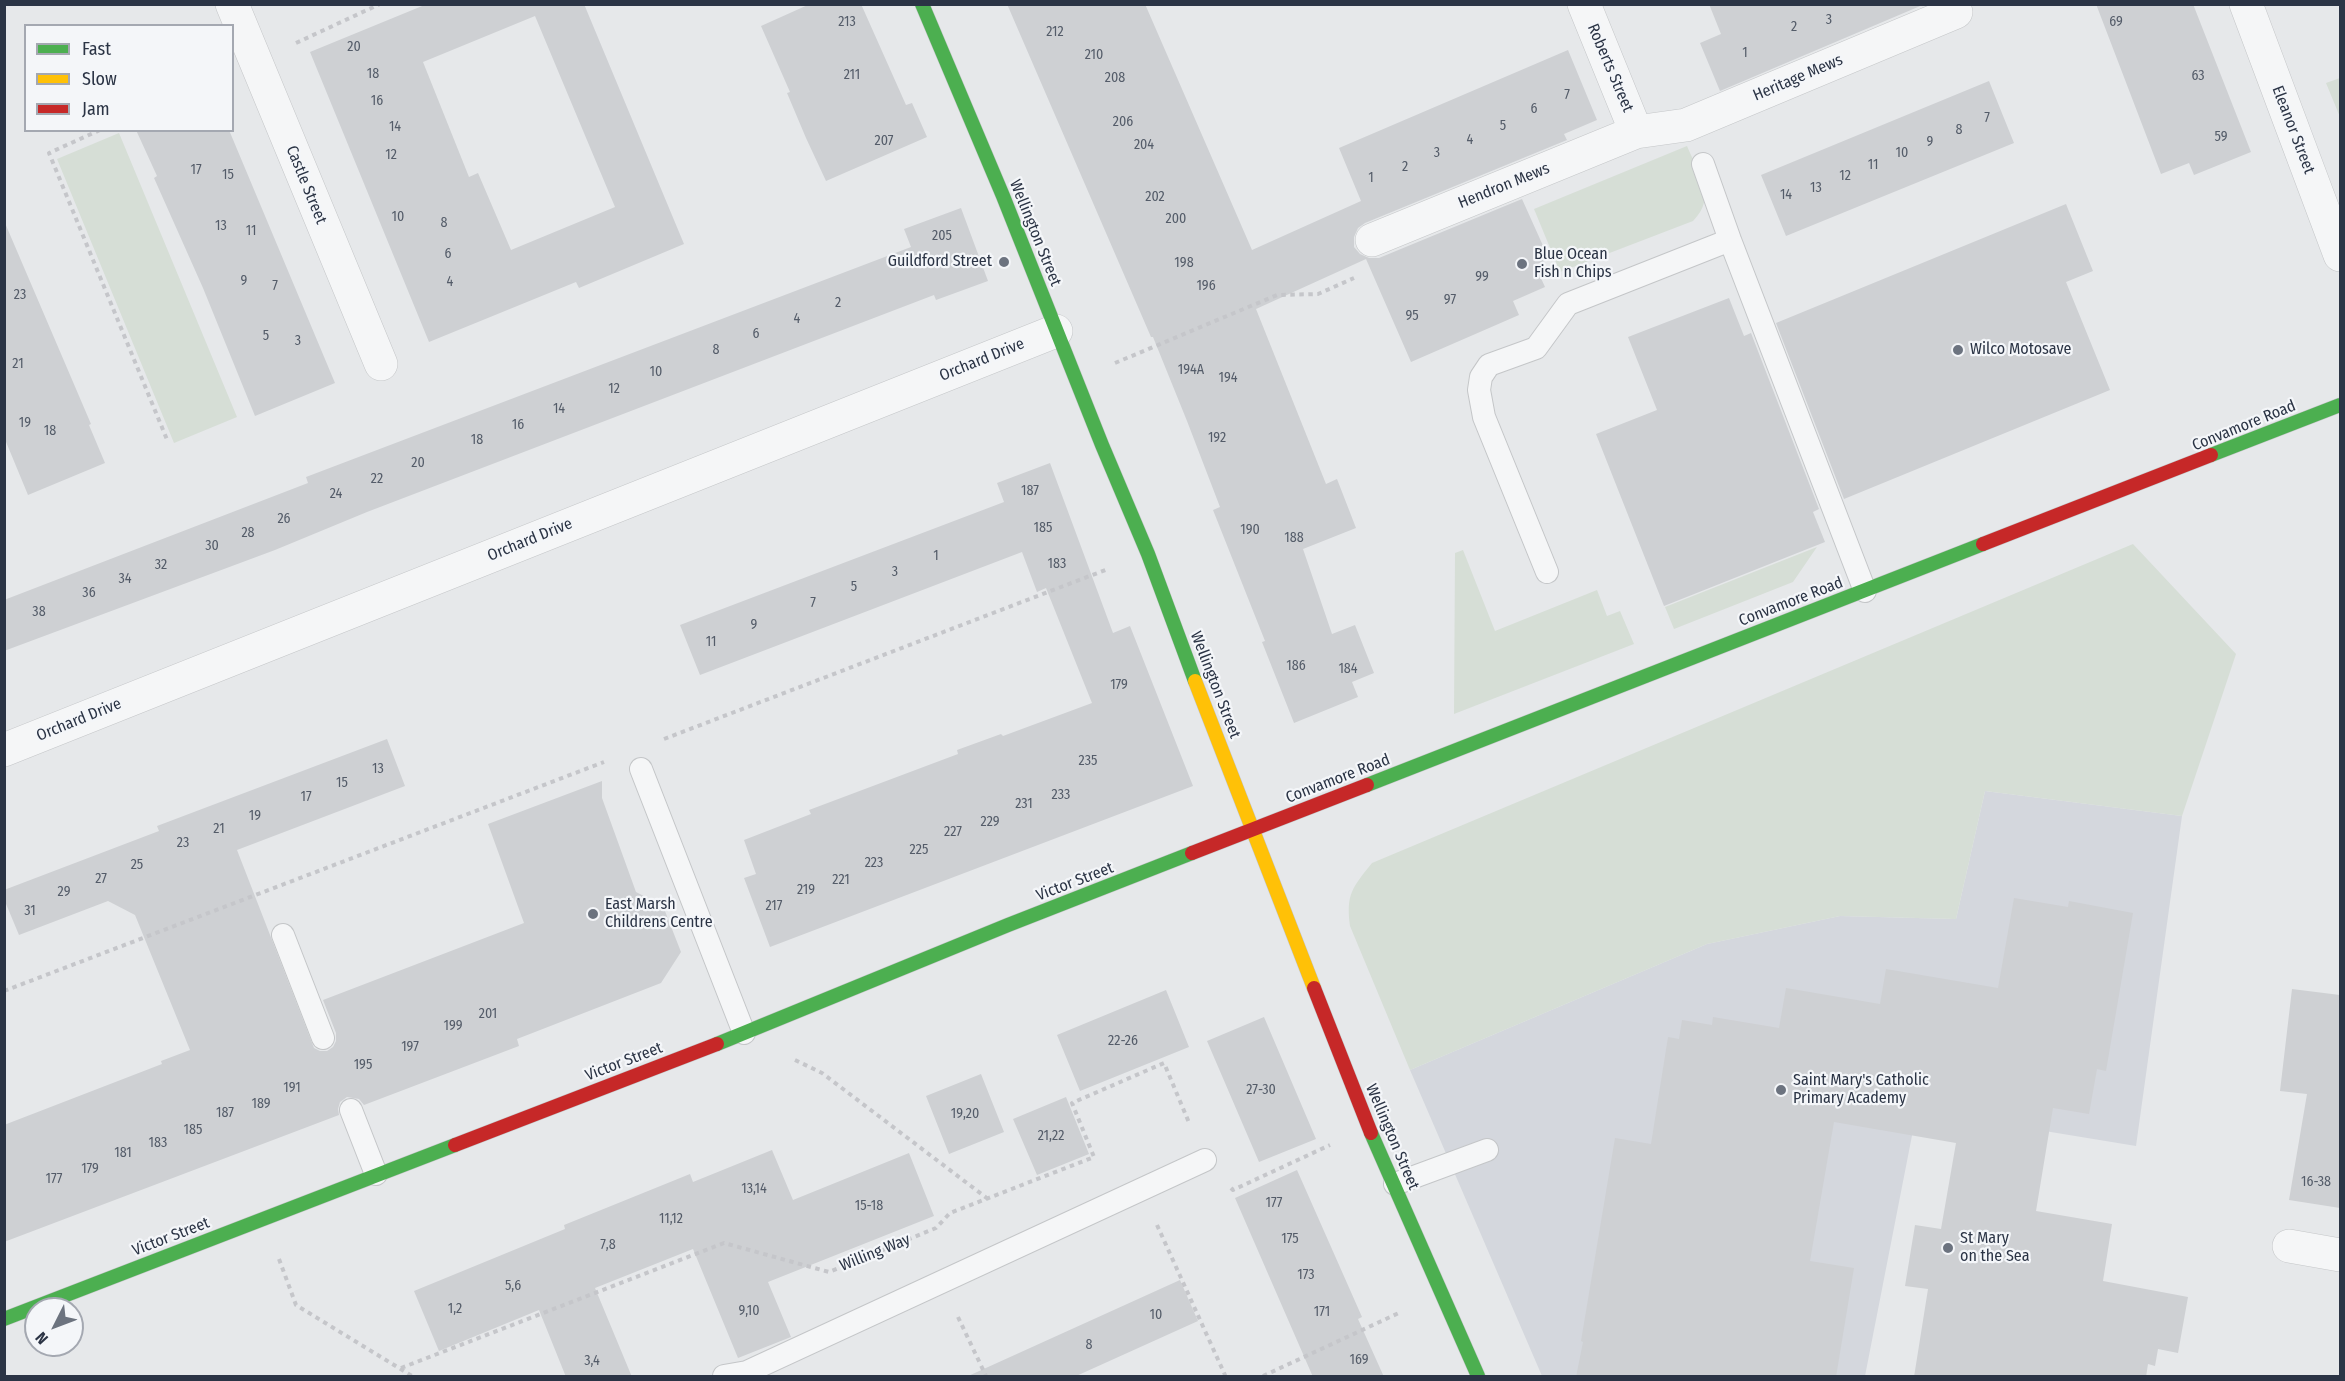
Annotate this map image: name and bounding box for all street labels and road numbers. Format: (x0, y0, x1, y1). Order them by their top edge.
street label: Roberts Street (1583, 21, 1637, 115)
street label: Heritage Mews (1750, 50, 1846, 106)
street label: Eleanor Street (2267, 83, 2319, 177)
street label: Castle Street (282, 143, 330, 227)
street label: Hendron Mews (1455, 159, 1553, 213)
street label: Wellington Street (1005, 177, 1065, 289)
street label: Orchard Drive (937, 334, 1027, 386)
street label: Convamore Road (2189, 397, 2299, 455)
street label: Orchard Drive (485, 514, 575, 566)
street label: Convamore Road (1736, 573, 1846, 631)
street label: Wellington Street (1186, 629, 1244, 741)
street label: Orchard Drive (34, 694, 124, 746)
street label: Convamore Road (1283, 750, 1393, 808)
street label: Victor Street (1034, 859, 1116, 905)
street label: Victor Street (583, 1039, 665, 1085)
street label: Wellington Street (1361, 1081, 1423, 1193)
street label: Victor Street (130, 1214, 212, 1260)
street label: Willing Way (837, 1230, 913, 1276)

